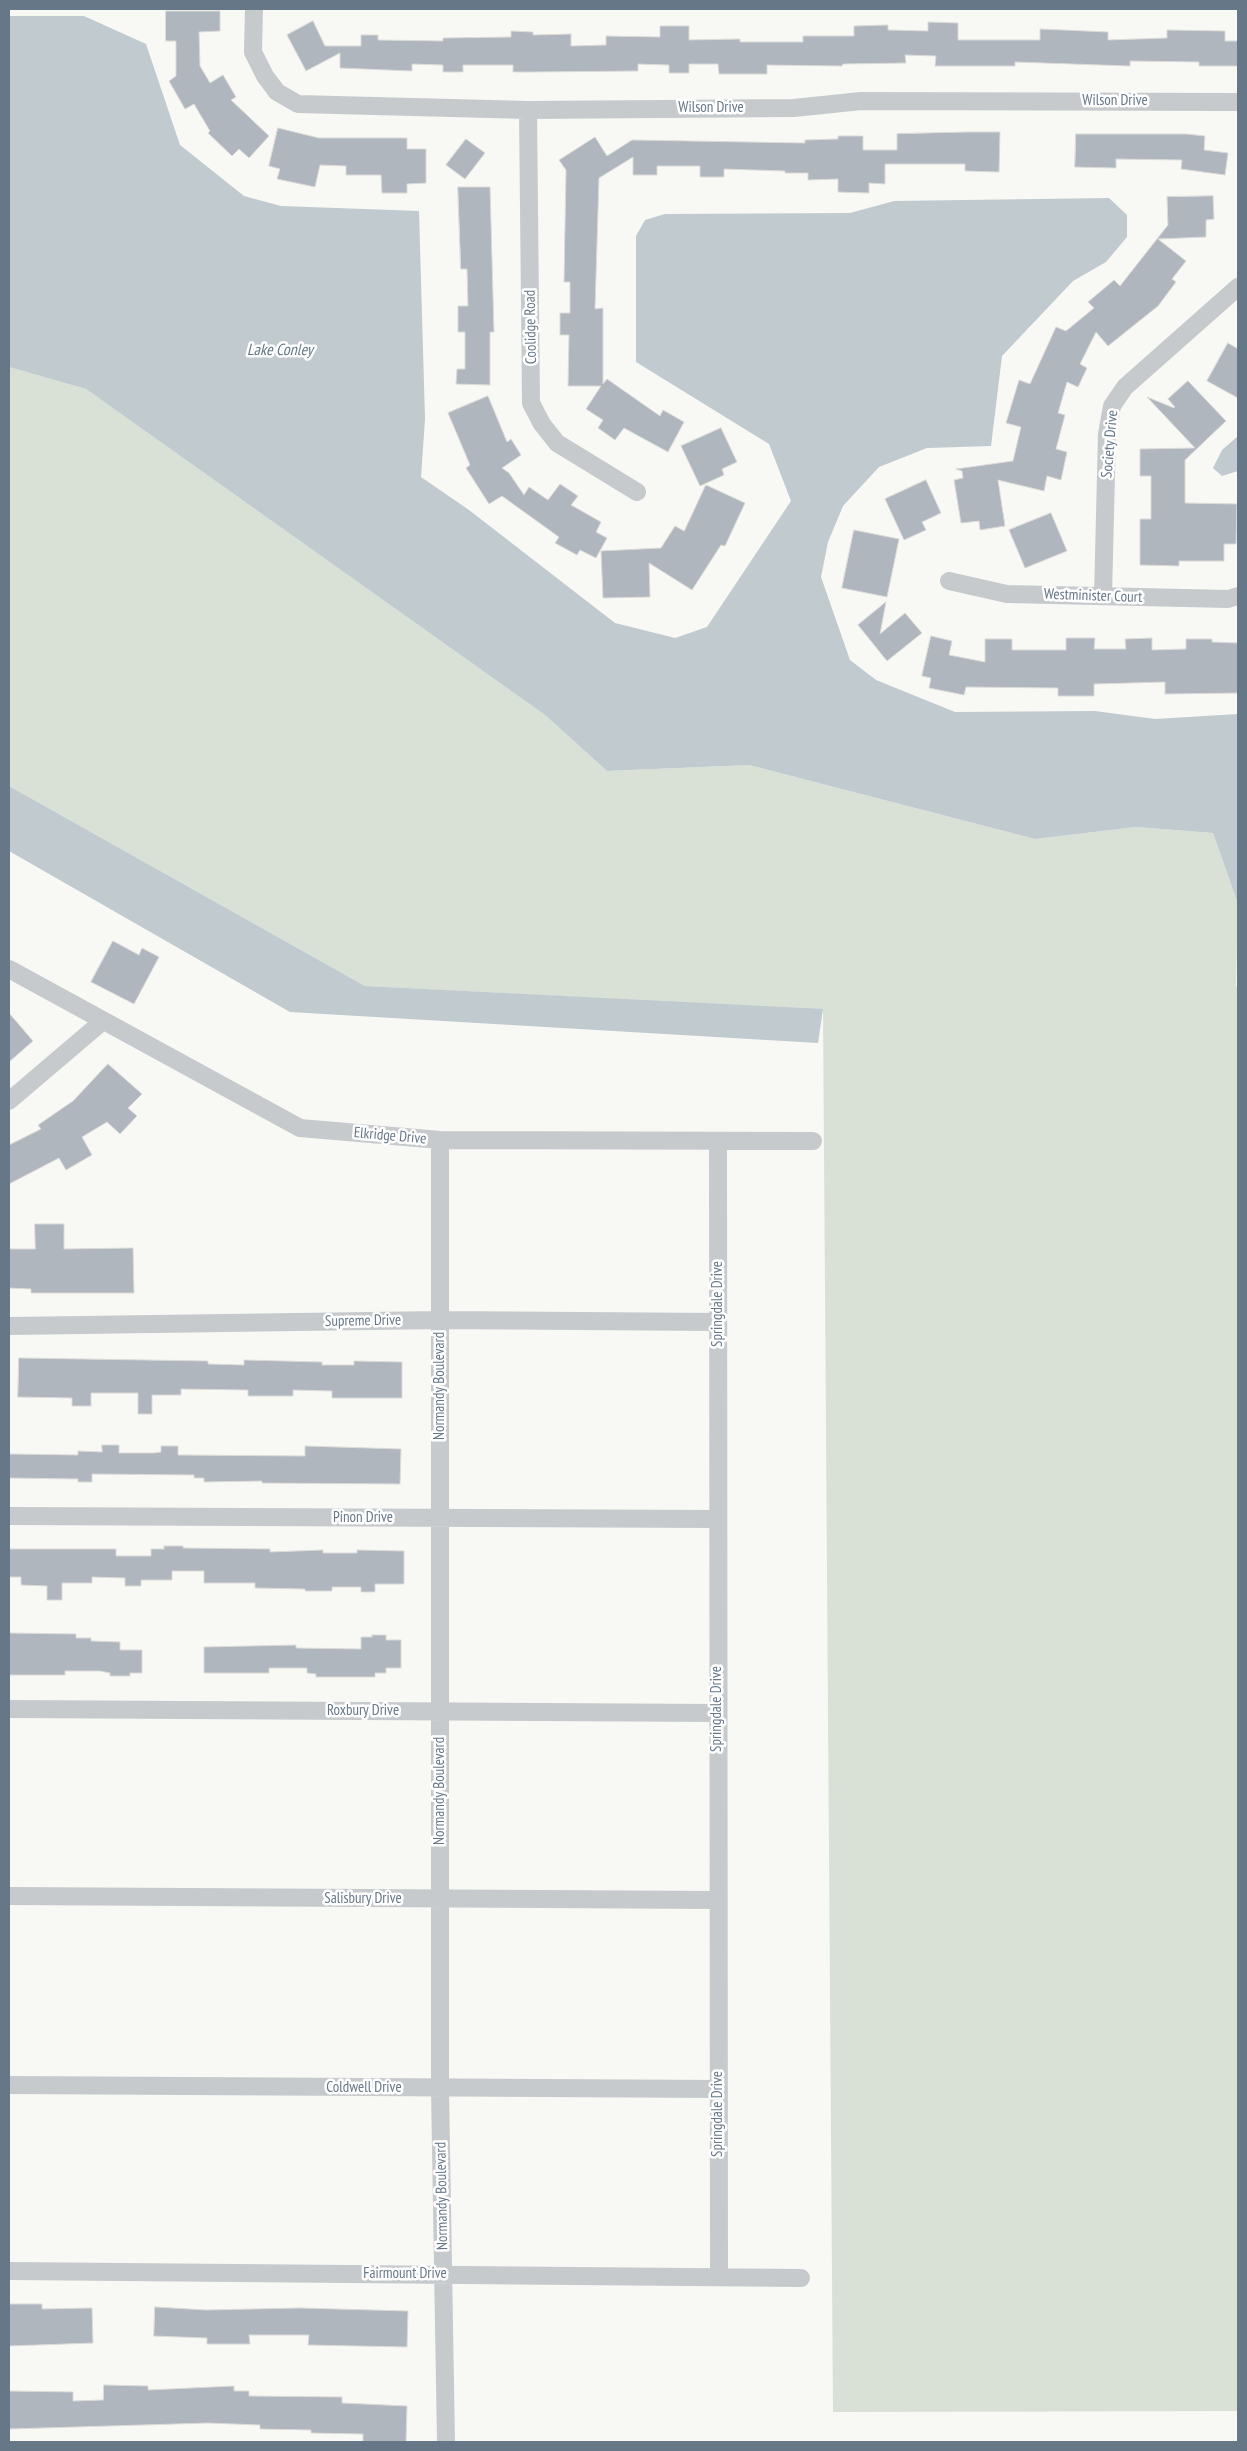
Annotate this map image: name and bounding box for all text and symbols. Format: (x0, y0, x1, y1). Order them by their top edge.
street label: Wilson Drive (1082, 92, 1148, 110)
street label: Wilson Drive (678, 99, 744, 117)
street label: Coolidge Road (521, 290, 541, 364)
water label: Lake Conley (247, 340, 313, 360)
street label: Society Drive (1098, 409, 1122, 479)
street label: Westminister Court (1044, 585, 1142, 607)
street label: Elkridge Drive (353, 1124, 427, 1148)
street label: Springdale Drive (709, 1261, 727, 1347)
street label: Supreme Drive (325, 1311, 401, 1331)
street label: Normandy Boulevard (431, 1332, 449, 1440)
street label: Pinon Drive (333, 1509, 393, 1527)
street label: Springdale Drive (708, 1666, 726, 1752)
street label: Roxbury Drive (327, 1702, 399, 1720)
street label: Normandy Boulevard (431, 1737, 449, 1845)
street label: Salisbury Drive (324, 1890, 402, 1908)
street label: Springdale Drive (709, 2071, 727, 2157)
street label: Coldwell Drive (326, 2079, 402, 2097)
street label: Normandy Boulevard (432, 2142, 452, 2250)
street label: Fairmount Drive (363, 2265, 447, 2283)

